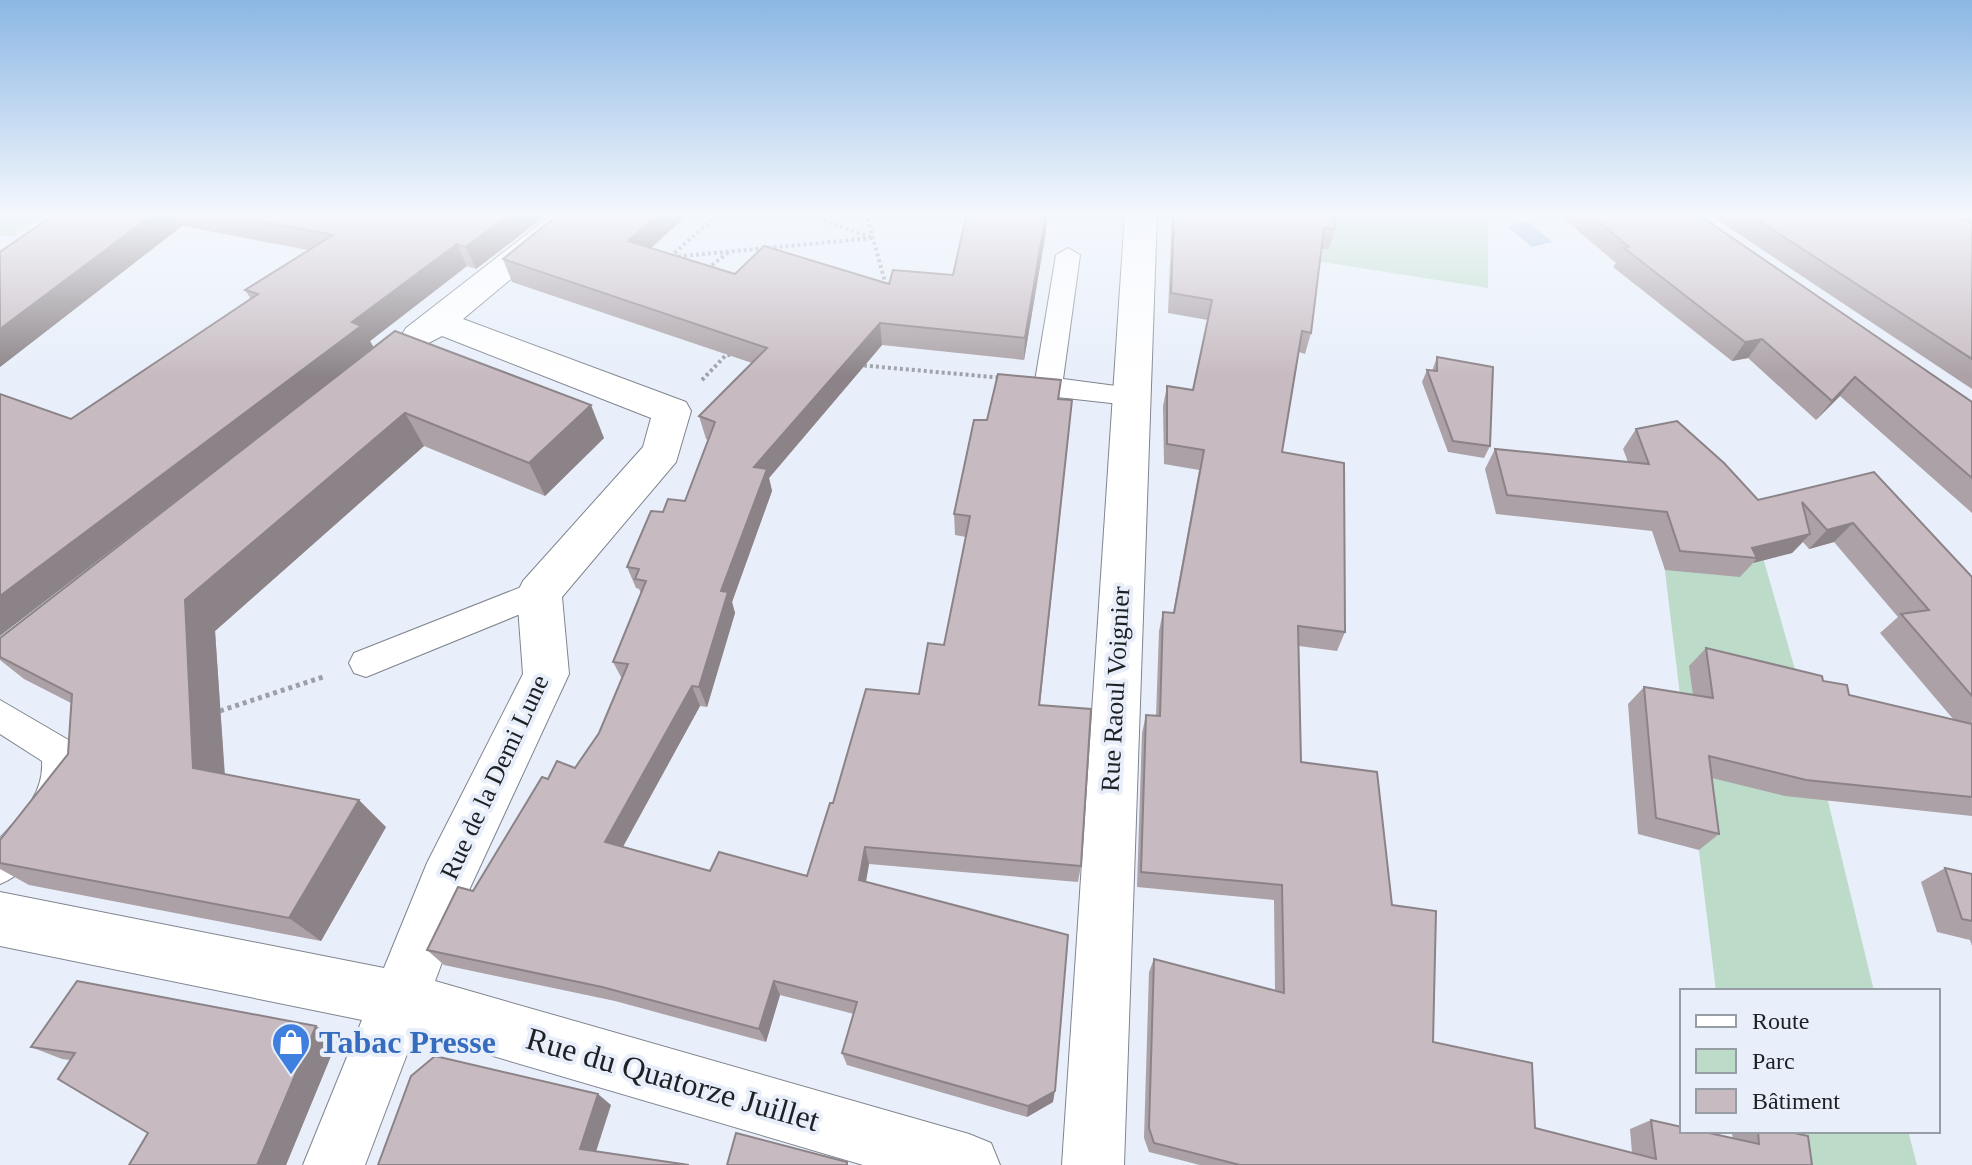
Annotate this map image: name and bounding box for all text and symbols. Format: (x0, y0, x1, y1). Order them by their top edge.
street label: Rue Raoul Voignier (1096, 585, 1135, 792)
street label: Rue de la Demi Lune (434, 670, 555, 884)
legend (1680, 989, 1940, 1133)
text: Route (1752, 1008, 1809, 1034)
street label: Rue du Quatorze Juillet (522, 1020, 824, 1138)
shop icon: Tabac Presse (270, 1021, 312, 1076)
place label: Tabac Presse (319, 1024, 496, 1060)
text: Parc (1752, 1048, 1795, 1074)
text: Bâtiment (1752, 1088, 1840, 1114)

